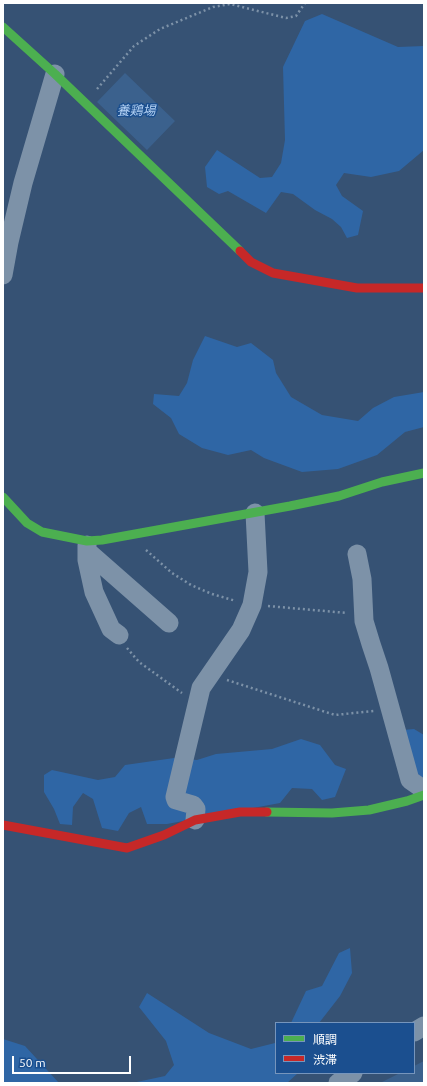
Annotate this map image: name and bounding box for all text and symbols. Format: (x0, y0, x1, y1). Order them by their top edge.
water label: 養鶏場 (117, 103, 155, 119)
legend (275, 1022, 415, 1074)
text: 順調 (313, 1033, 337, 1046)
scale bar (14, 1048, 133, 1074)
text: 渋滞 (313, 1053, 337, 1066)
text: 50 m (19, 1056, 46, 1069)

